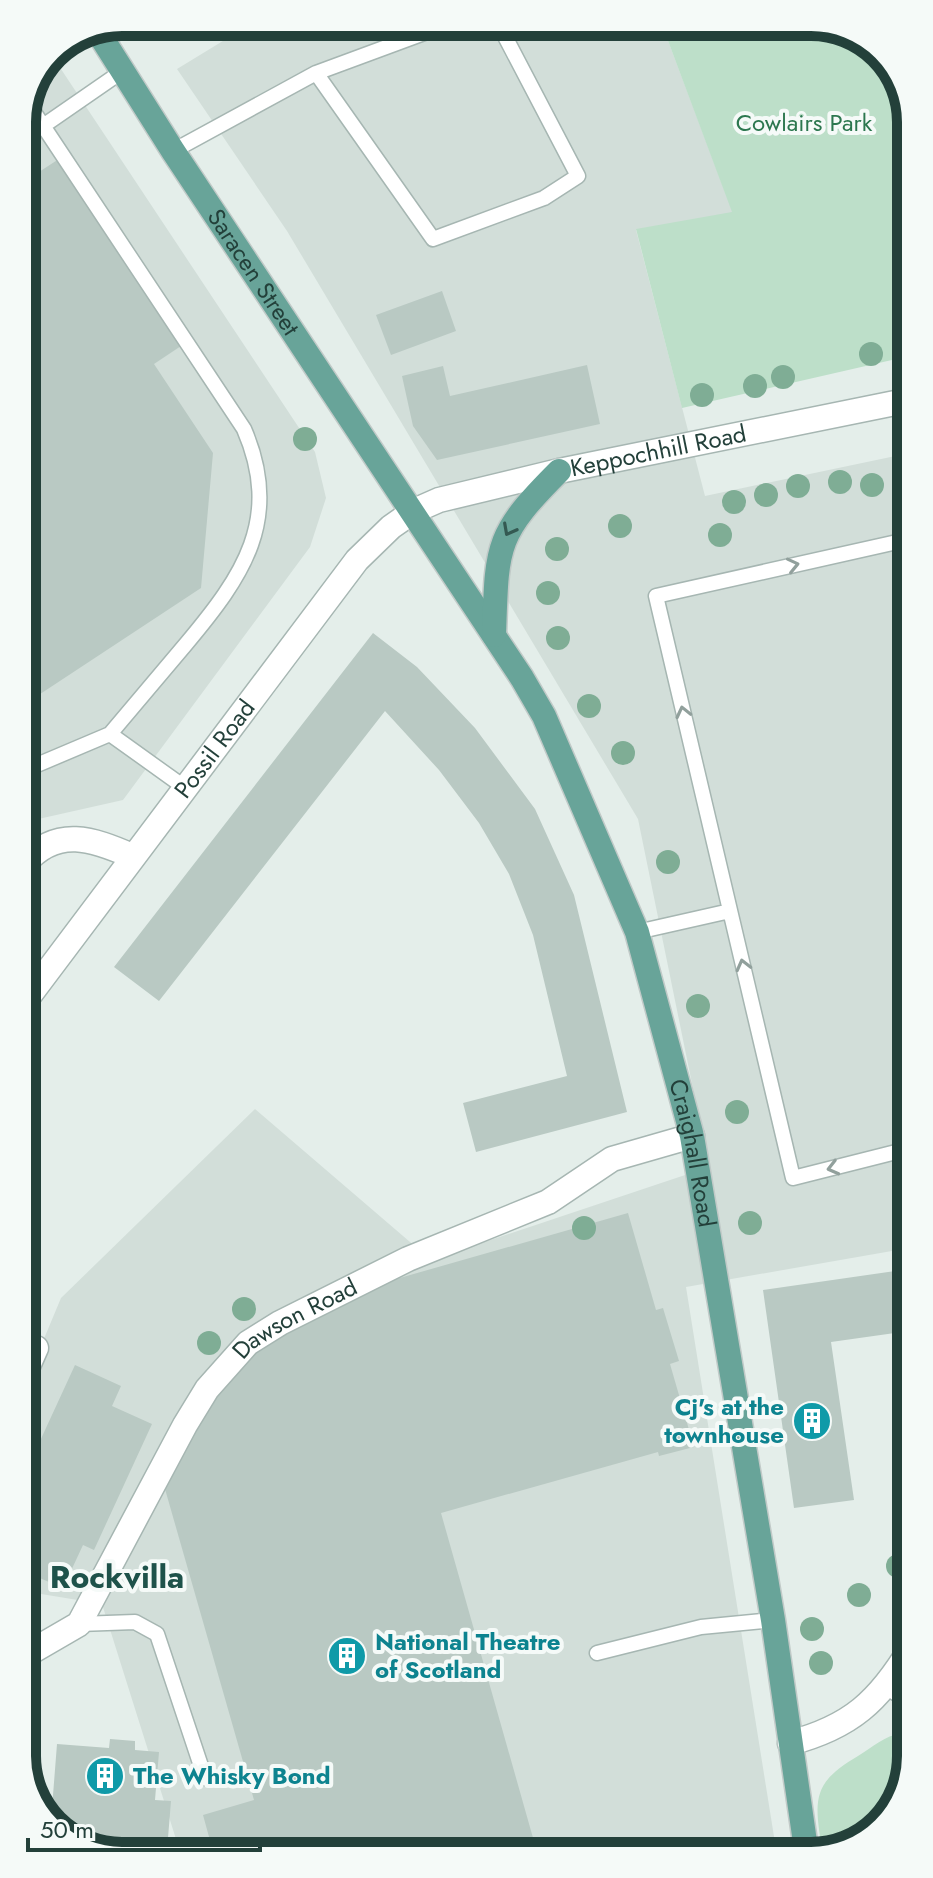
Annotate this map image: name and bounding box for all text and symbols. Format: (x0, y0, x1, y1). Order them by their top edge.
park label: Cowlairs Park (736, 105, 873, 140)
street label: Saracen Street (199, 202, 309, 342)
street label: Keppochhill Road (567, 416, 749, 485)
one-way arrow (503, 521, 518, 536)
one-way arrow (786, 557, 800, 574)
street label: Possil Road (166, 692, 263, 806)
one-way arrow (675, 705, 692, 719)
one-way arrow (736, 958, 753, 972)
street label: Craighall Road (660, 1075, 725, 1230)
one-way arrow (826, 1159, 840, 1176)
street label: Dawson Road (224, 1269, 363, 1367)
place label: Cj's at the townhouse (664, 1389, 784, 1452)
building icon: Cj's at the townhouse (791, 1400, 833, 1442)
district label: Rockvilla (50, 1554, 184, 1600)
place label: National Theatre of Scotland (375, 1624, 561, 1687)
building icon: National Theatre of Scotland (326, 1635, 368, 1677)
building icon: The Whisky Bond (84, 1755, 126, 1797)
place label: The Whisky Bond (133, 1758, 330, 1793)
scale bar (28, 1802, 260, 1852)
text: 50 m (40, 1812, 94, 1847)

